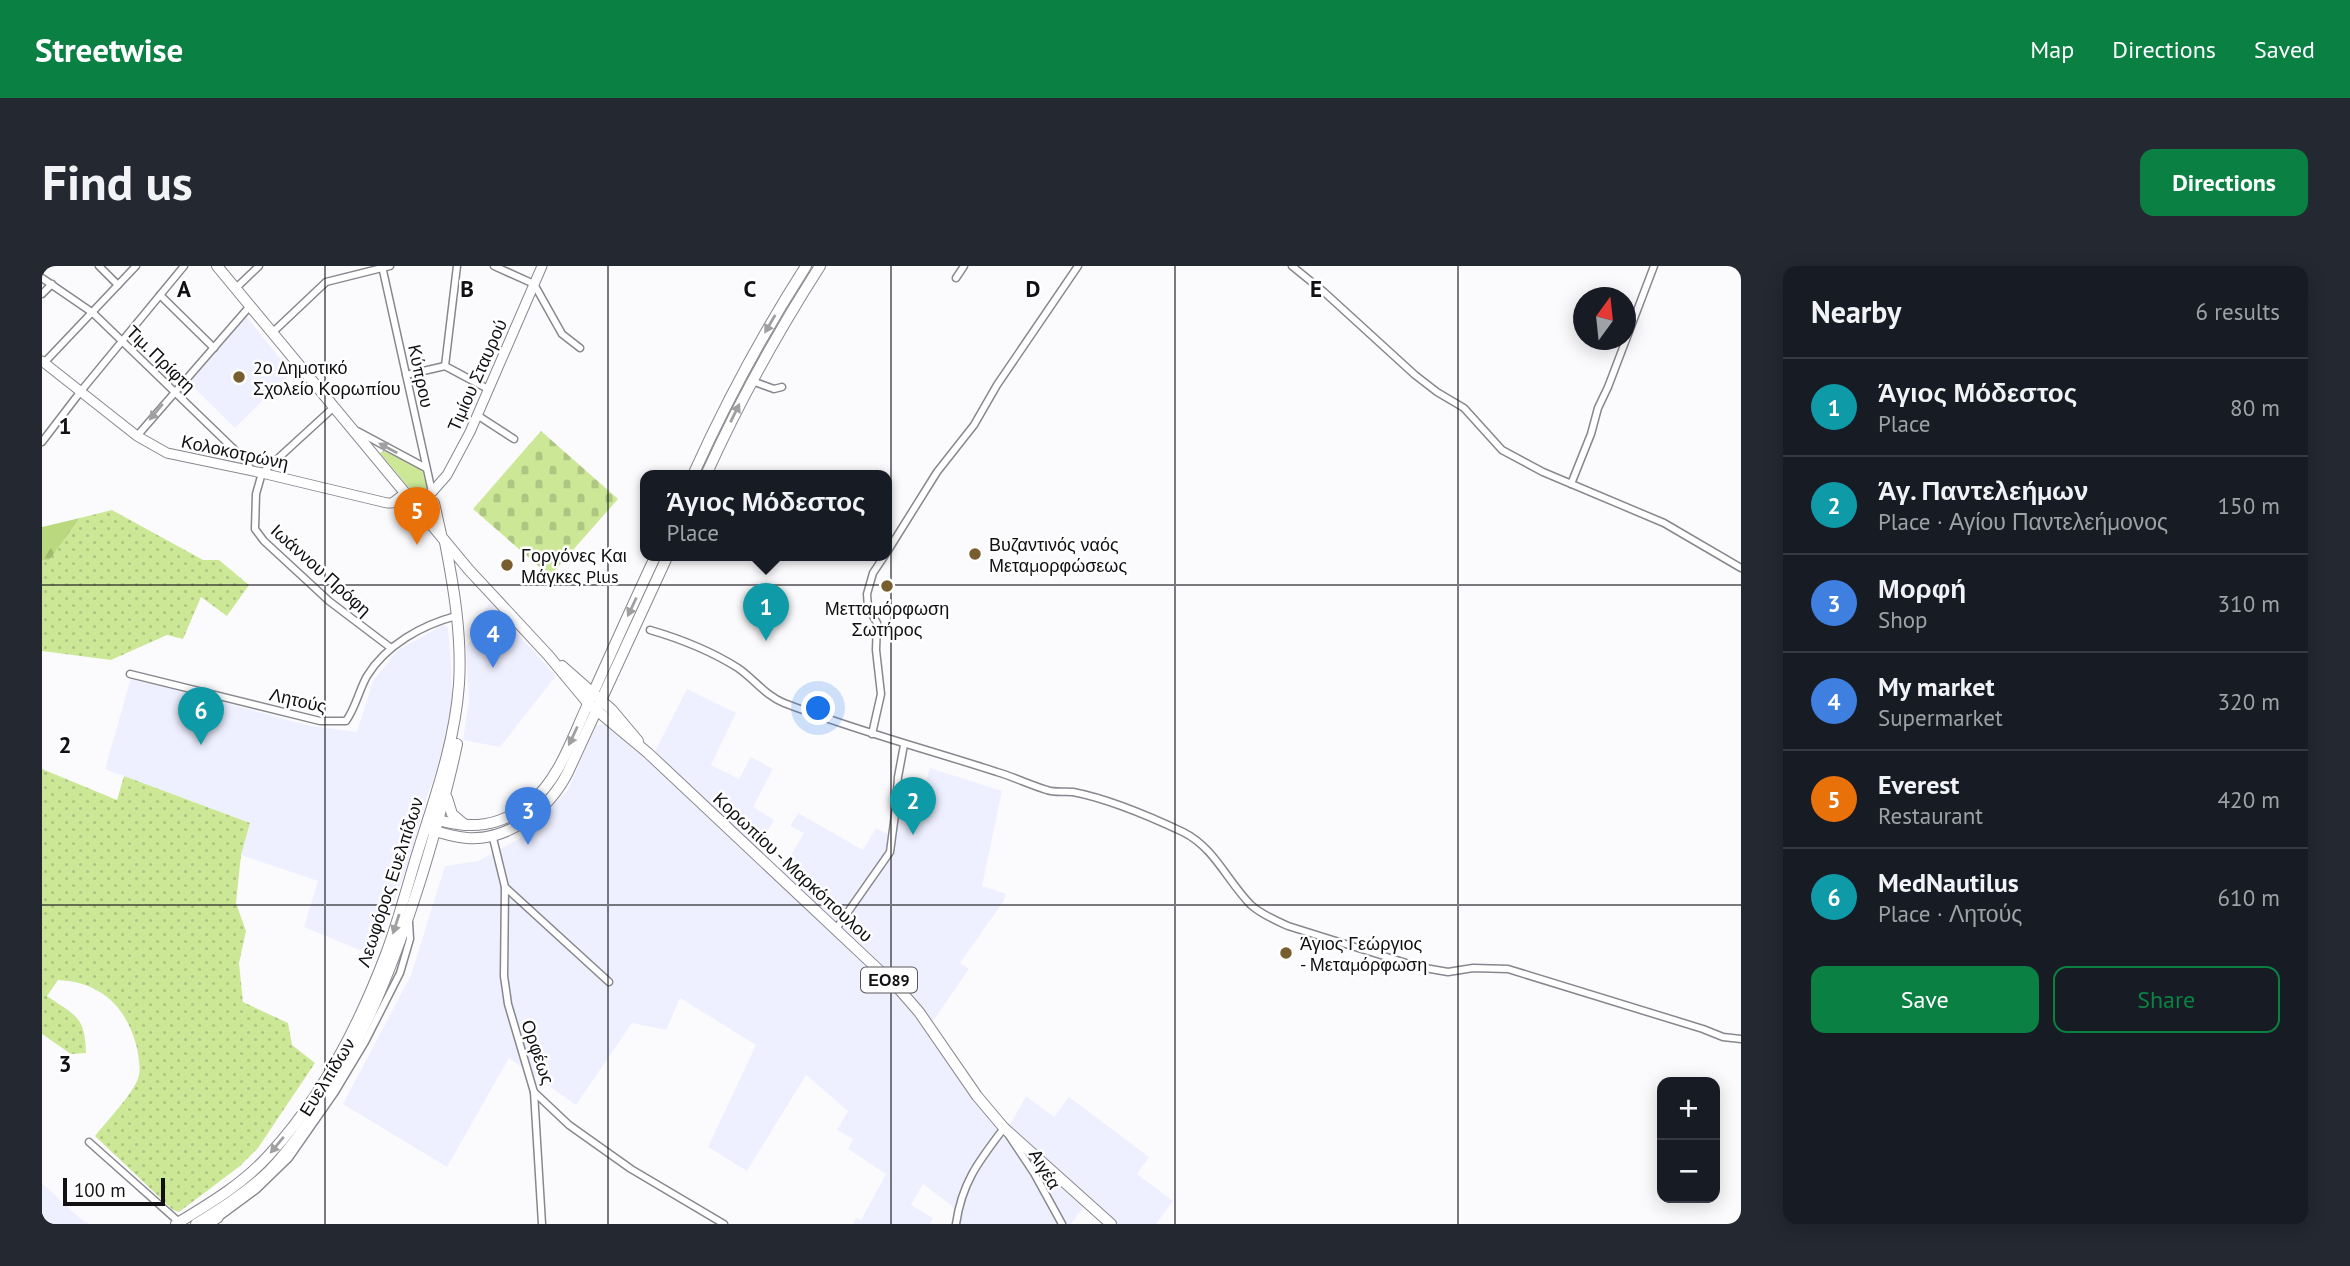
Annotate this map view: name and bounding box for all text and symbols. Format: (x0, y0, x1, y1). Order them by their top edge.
text: Streetwise (35, 28, 183, 71)
text: Map (2030, 34, 2074, 65)
text: Directions (2112, 34, 2216, 65)
text: Saved (2254, 34, 2315, 65)
button: Directions (2140, 149, 2308, 216)
text: Find us (42, 150, 193, 214)
text: A (177, 274, 191, 303)
text: B (460, 274, 474, 303)
text: C (744, 274, 757, 303)
text: D (1026, 274, 1040, 303)
text: E (1310, 274, 1322, 303)
north arrow (1573, 287, 1636, 350)
text: Nearby (1811, 292, 1901, 331)
text: 6 results (2196, 297, 2280, 326)
one-way arrow (764, 314, 776, 333)
street label: Τιμίου Σταυρού (442, 315, 512, 435)
street label: Τιμ. Πρίφτη (122, 320, 200, 398)
street label: Κύπρου (403, 342, 439, 410)
place label: 2ο Δημοτικό Σχολείο Κορωπίου (253, 356, 401, 400)
marker: 2ο Δημοτικό Σχολείο Κορωπίου (231, 369, 247, 385)
text: Άγιος Μόδεστος (1878, 376, 2077, 409)
text: 1 (1827, 393, 1841, 422)
text: 80 m (2230, 393, 2280, 422)
one-way arrow (729, 403, 740, 423)
one-way arrow (149, 404, 164, 421)
text: Place (1878, 409, 1931, 438)
text: 1 (58, 411, 72, 440)
street label: Κολοκοτρώνη (179, 429, 291, 475)
one-way arrow (378, 442, 398, 454)
popup (640, 470, 892, 561)
text: Άγ. Παντελεήμων (1878, 474, 2089, 507)
text: Άγιος Μόδεστος (666, 485, 866, 518)
pin: 5 (394, 487, 440, 545)
text: 2 (1827, 491, 1841, 520)
text: 150 m (2218, 491, 2280, 520)
text: Place · Αγίου Παντελεήμονος (1878, 507, 2168, 536)
text: Place (666, 518, 719, 547)
street label: Ιωάννου Πρόφη (266, 519, 376, 621)
place label: Βυζαντινός ναός Μεταμορφώσεως (989, 533, 1127, 577)
place label: Γοργόνες Και Μάγκες Plus (521, 544, 627, 588)
marker: Βυζαντινός ναός Μεταμορφώσεως (967, 546, 983, 562)
marker: Γοργόνες Και Μάγκες Plus (499, 557, 515, 573)
text: Μορφή (1878, 572, 1966, 605)
marker: Μετταμόρφωση Σωτήρος (879, 578, 895, 594)
pin: 1 (743, 583, 789, 641)
text: 3 (1827, 589, 1841, 618)
text: 310 m (2218, 589, 2280, 618)
one-way arrow (626, 597, 638, 617)
place label: Μετταμόρφωση Σωτήρος (825, 597, 949, 641)
text: Shop (1878, 605, 1928, 634)
pin: 4 (470, 610, 516, 668)
text: My market (1878, 670, 1995, 703)
street label: Λητούς (267, 682, 329, 718)
pin: 6 (178, 687, 224, 745)
text: 4 (1827, 687, 1841, 716)
text: 320 m (2218, 687, 2280, 716)
your location (801, 691, 835, 725)
text: Supermarket (1878, 703, 2003, 732)
one-way arrow (567, 726, 578, 746)
text: 2 (58, 730, 72, 759)
text: Everest (1878, 768, 1959, 801)
pin: 2 (890, 777, 936, 835)
text: 5 (1827, 785, 1841, 814)
text: 420 m (2218, 785, 2280, 814)
pin: 3 (505, 787, 551, 845)
street label: Κορωπίου - Μαρκόπουλου (708, 787, 878, 947)
street label: Λεωφόρος Ευελπίδων (352, 794, 428, 970)
text: Restaurant (1878, 801, 1983, 830)
text: MedNautilus (1878, 866, 2019, 899)
text: 6 (1827, 883, 1841, 912)
text: 610 m (2218, 883, 2280, 912)
text: Place · Λητούς (1878, 899, 2022, 928)
one-way arrow (390, 914, 401, 935)
place label: Άγιος Γεώργιος - Μεταμόρφωση (1300, 932, 1427, 976)
marker: Άγιος Γεώργιος - Μεταμόρφωση (1278, 945, 1294, 961)
button: Save (1811, 966, 2039, 1033)
button: Share (2053, 966, 2280, 1033)
road number: ΕΟ89 (861, 968, 917, 992)
street label: Ορφέως (516, 1017, 560, 1088)
street label: Ευελπίδων (294, 1034, 360, 1120)
text: 3 (58, 1049, 72, 1078)
map controls (1657, 1077, 1720, 1203)
button: + (1657, 1077, 1720, 1140)
one-way arrow (270, 1136, 285, 1154)
button: − (1657, 1140, 1720, 1203)
street label: Αιγέα (1024, 1144, 1066, 1194)
scale bar (63, 1175, 164, 1207)
text: 100 m (74, 1178, 126, 1202)

